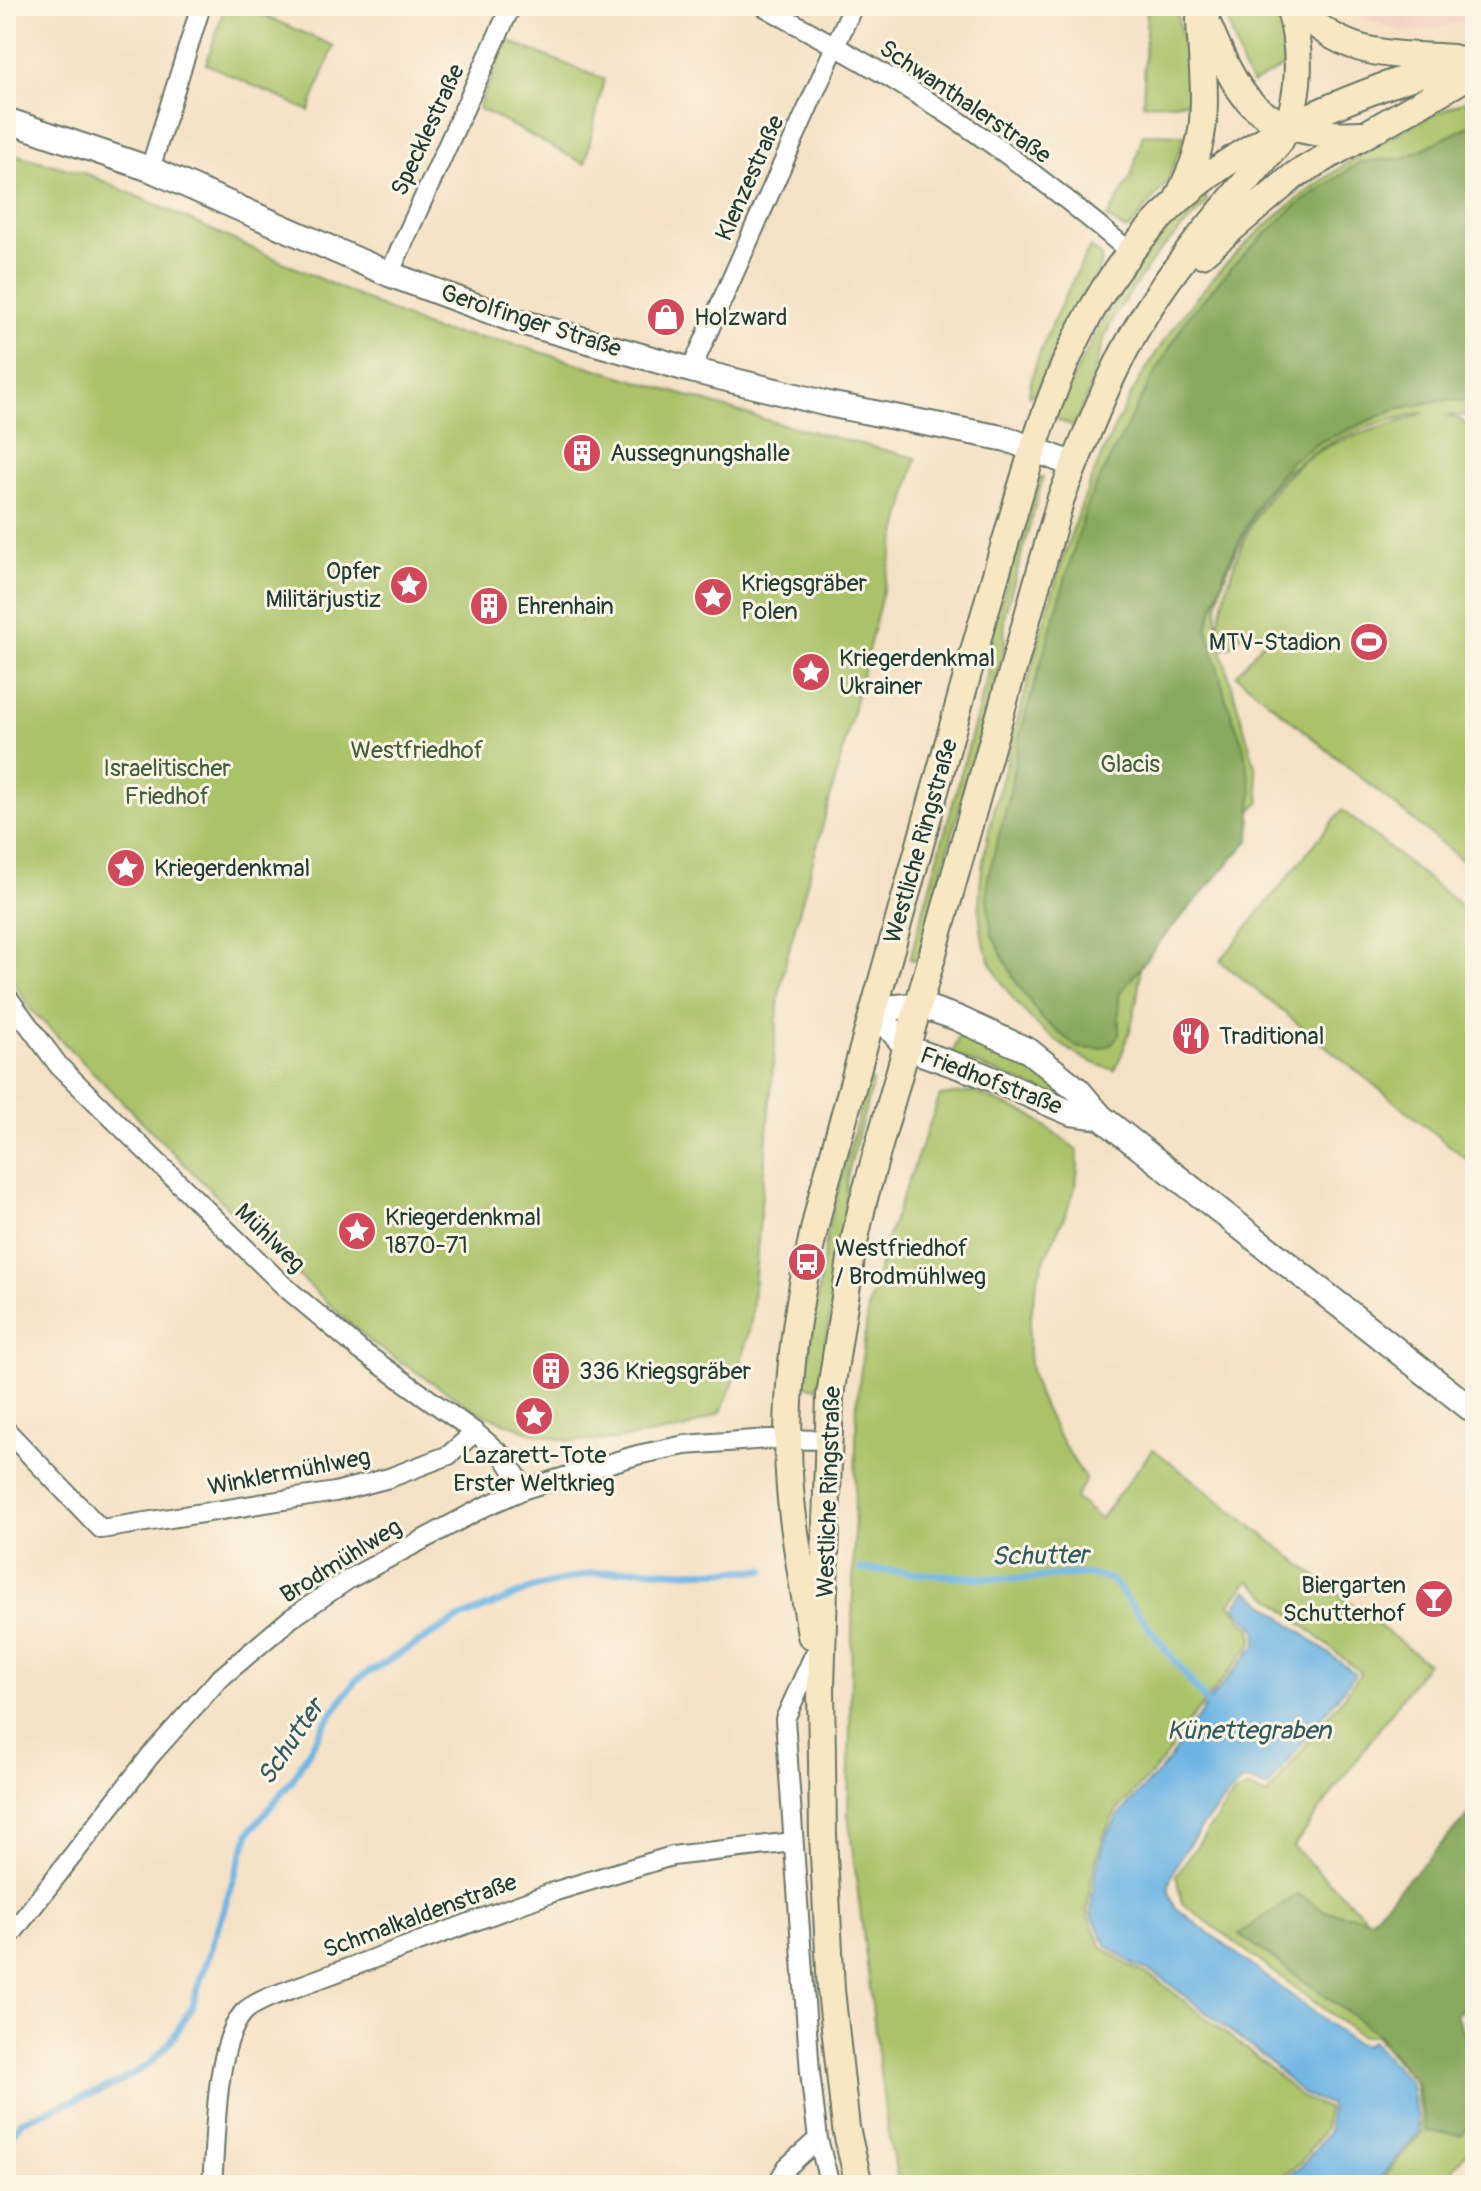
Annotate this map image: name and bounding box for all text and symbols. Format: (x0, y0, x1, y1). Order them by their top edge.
street label: Schwanthalerstraße (874, 34, 1056, 170)
street label: Specklestraße (385, 59, 471, 200)
street label: Klenzestraße (709, 111, 791, 245)
street label: Gerolfinger Straße (437, 278, 625, 364)
shop icon: Holzward (645, 296, 687, 338)
place label: Holzward (694, 303, 788, 332)
building icon: Aussegnungshalle (561, 432, 603, 474)
place label: Aussegnungshalle (610, 439, 790, 468)
place label: Opfer Militärjustiz (266, 557, 381, 614)
place icon: Opfer Militärjustiz (388, 564, 430, 606)
place label: Kriegsgräber Polen (741, 569, 868, 626)
place icon: Kriegsgräber Polen (692, 576, 734, 618)
building icon: Ehrenhain (468, 585, 510, 627)
place label: Ehrenhain (517, 592, 614, 621)
sports icon: MTV-Stadion (1348, 621, 1390, 663)
place label: MTV-Stadion (1209, 628, 1341, 657)
place label: Kriegerdenkmal Ukrainer (839, 644, 995, 701)
place icon: Kriegerdenkmal Ukrainer (790, 651, 832, 693)
street label: Westliche Ringstraße (878, 735, 964, 947)
park label: Westfriedhof (351, 736, 484, 765)
park label: Glacis (1100, 750, 1160, 779)
park label: Israelitischer Friedhof (103, 754, 231, 811)
place icon: Kriegerdenkmal (105, 847, 147, 889)
place label: Kriegerdenkmal (154, 854, 310, 883)
restaurant icon: Traditional (1170, 1015, 1212, 1057)
place label: Traditional (1219, 1022, 1324, 1051)
street label: Friedhofstraße (916, 1041, 1066, 1121)
street label: Mühlweg (229, 1197, 311, 1279)
place label: Kriegerdenkmal 1870-71 (385, 1203, 541, 1260)
place icon: Kriegerdenkmal 1870-71 (336, 1210, 378, 1252)
place label: Westfriedhof / Brodmühlweg (835, 1234, 986, 1291)
bus stop icon: Westfriedhof / Brodmühlweg (786, 1241, 828, 1283)
building icon: 336 Kriegsgräber (530, 1350, 572, 1392)
place label: 336 Kriegsgräber (579, 1357, 752, 1386)
street label: Westliche Ringstraße (811, 1385, 847, 1598)
place icon: Lazarett-Tote Erster Weltkrieg (513, 1395, 555, 1437)
place label: Lazarett-Tote Erster Weltkrieg (453, 1441, 615, 1498)
street label: Winklermühlweg (205, 1442, 373, 1502)
street label: Brodmühlweg (275, 1512, 407, 1610)
water label: Schutter (991, 1539, 1092, 1573)
place label: Biergarten Schutterhof (1283, 1571, 1406, 1628)
bar icon: Biergarten Schutterhof (1413, 1578, 1455, 1620)
water label: Schutter (251, 1690, 333, 1791)
water label: Künettegraben (1167, 1715, 1333, 1747)
street label: Schmalkaldenstraße (319, 1867, 521, 1965)

